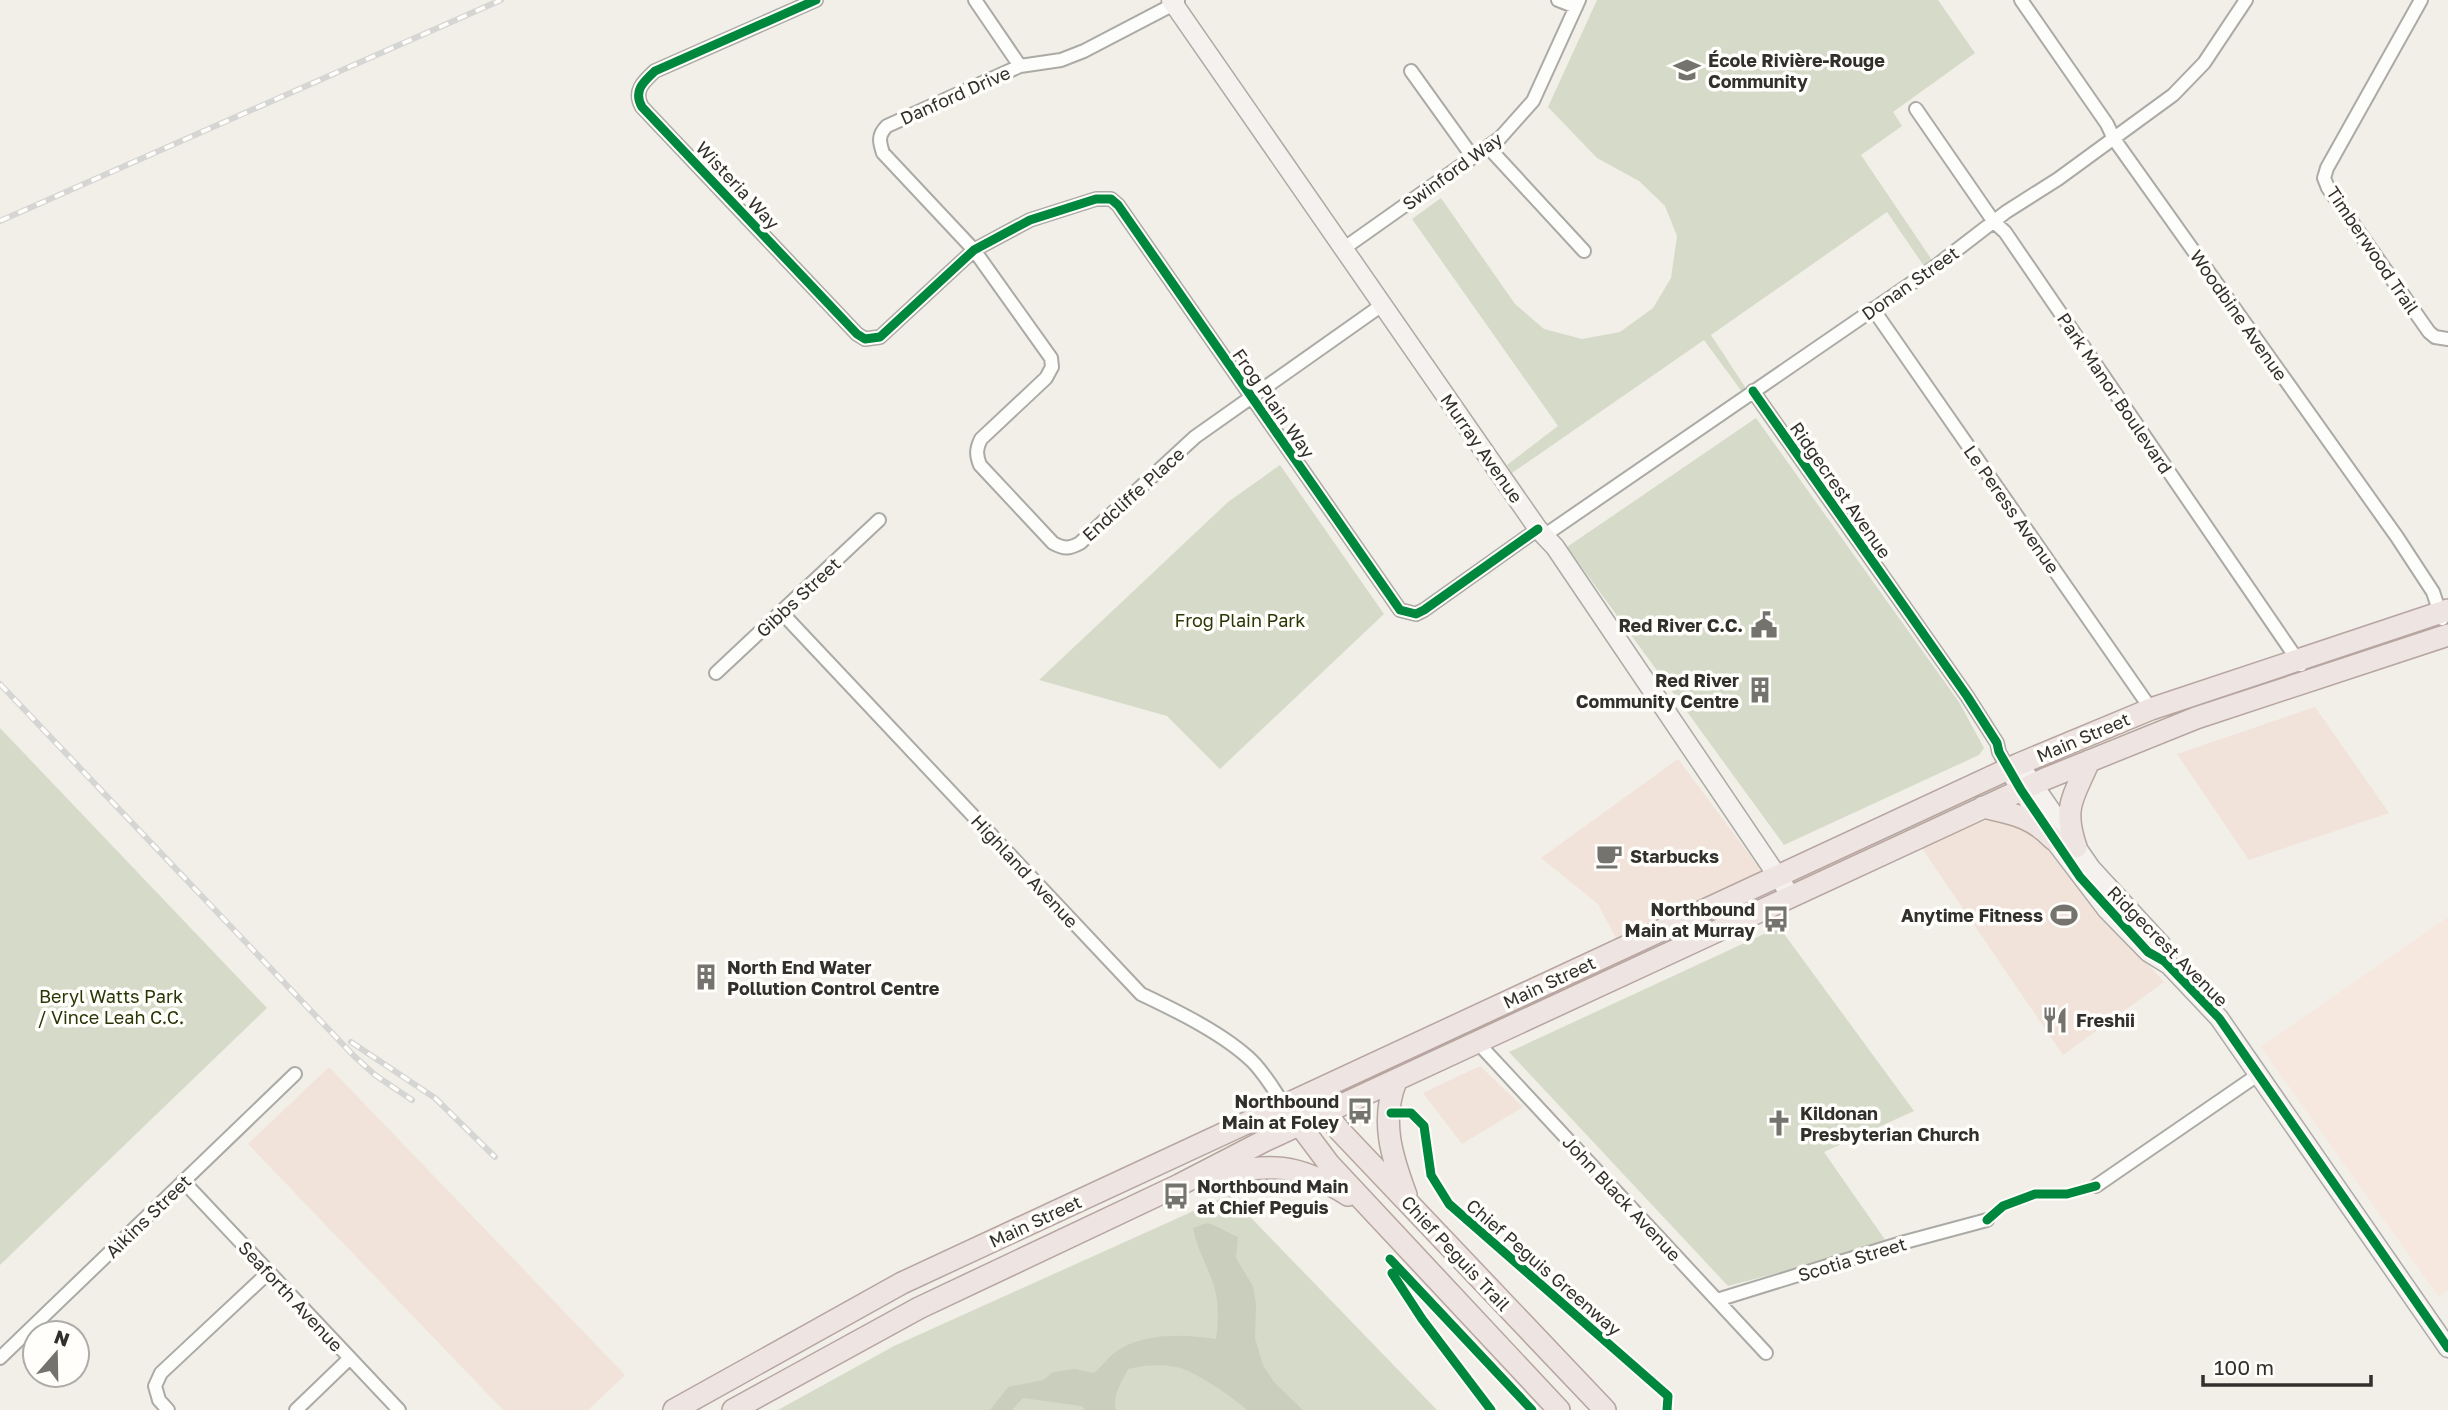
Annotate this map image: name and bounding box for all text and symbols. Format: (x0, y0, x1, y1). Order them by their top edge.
place label: École Rivière-Rouge Community (1708, 49, 1885, 92)
school or university icon: École Rivière-Rouge Community (1672, 55, 1702, 85)
street label: Danford Drive (897, 61, 1013, 129)
street label: Swinford Way (1398, 127, 1506, 215)
street label: Wisteria Way (692, 136, 784, 234)
street label: Timberwood Trail (2322, 182, 2424, 318)
street label: Donan Street (1857, 241, 1963, 325)
street label: Woodbine Avenue (2186, 245, 2292, 385)
street label: Park Manor Boulevard (2053, 308, 2177, 478)
street label: Frog Plain Way (1228, 344, 1320, 462)
street label: Murray Avenue (1436, 389, 1528, 507)
street label: Ridgecrest Avenue (1786, 418, 1896, 562)
street label: Le Peress Avenue (1960, 441, 2064, 577)
street label: Endcliffe Place (1077, 442, 1189, 546)
street label: Gibbs Street (751, 552, 845, 642)
park label: Frog Plain Park (1174, 609, 1306, 631)
public building icon: Red River C.C. (1749, 610, 1779, 640)
place label: Red River C.C. (1618, 614, 1743, 636)
place label: Red River Community Centre (1576, 669, 1739, 712)
building icon: Red River Community Centre (1745, 675, 1775, 705)
street label: Main Street (2033, 707, 2133, 767)
street label: Highland Avenue (967, 810, 1083, 932)
cafe icon: Starbucks (1594, 841, 1624, 871)
place label: Starbucks (1630, 845, 1719, 867)
street label: Ridgecrest Avenue (2103, 881, 2233, 1011)
place label: Northbound Main at Murray (1625, 898, 1755, 941)
sports icon: Anytime Fitness (2049, 900, 2079, 930)
bus stop icon: Northbound Main at Murray (1761, 904, 1791, 934)
place label: Anytime Fitness (1901, 904, 2043, 926)
street label: Main Street (1499, 951, 1599, 1013)
place label: North End Water Pollution Control Centre (727, 956, 940, 999)
building icon: North End Water Pollution Control Centre (691, 962, 721, 992)
park label: Beryl Watts Park / Vince Leah C.C. (38, 985, 184, 1028)
restaurant icon: Freshii (2040, 1005, 2070, 1035)
place label: Freshii (2076, 1009, 2135, 1031)
place label: Northbound Main at Foley (1222, 1090, 1339, 1133)
bus stop icon: Northbound Main at Foley (1345, 1096, 1375, 1126)
place label: Kildonan Presbyterian Church (1800, 1102, 1979, 1145)
church icon: Kildonan Presbyterian Church (1764, 1108, 1794, 1138)
street label: John Black Avenue (1558, 1131, 1686, 1265)
street label: Aikins Street (101, 1170, 195, 1262)
place label: Northbound Main at Chief Peguis (1197, 1175, 1348, 1218)
bus stop icon: Northbound Main at Chief Peguis (1161, 1181, 1191, 1211)
street label: Main Street (985, 1190, 1085, 1252)
street label: Chief Peguis Trail (1397, 1191, 1515, 1315)
street label: Chief Peguis Greenway (1462, 1194, 1626, 1340)
street label: Scotia Street (1795, 1232, 1909, 1286)
street label: Seaforth Avenue (234, 1236, 348, 1356)
north arrow (21, 1319, 91, 1389)
text: N (51, 1324, 73, 1351)
scale bar (2203, 1344, 2371, 1388)
text: 100 m (2214, 1354, 2274, 1380)

